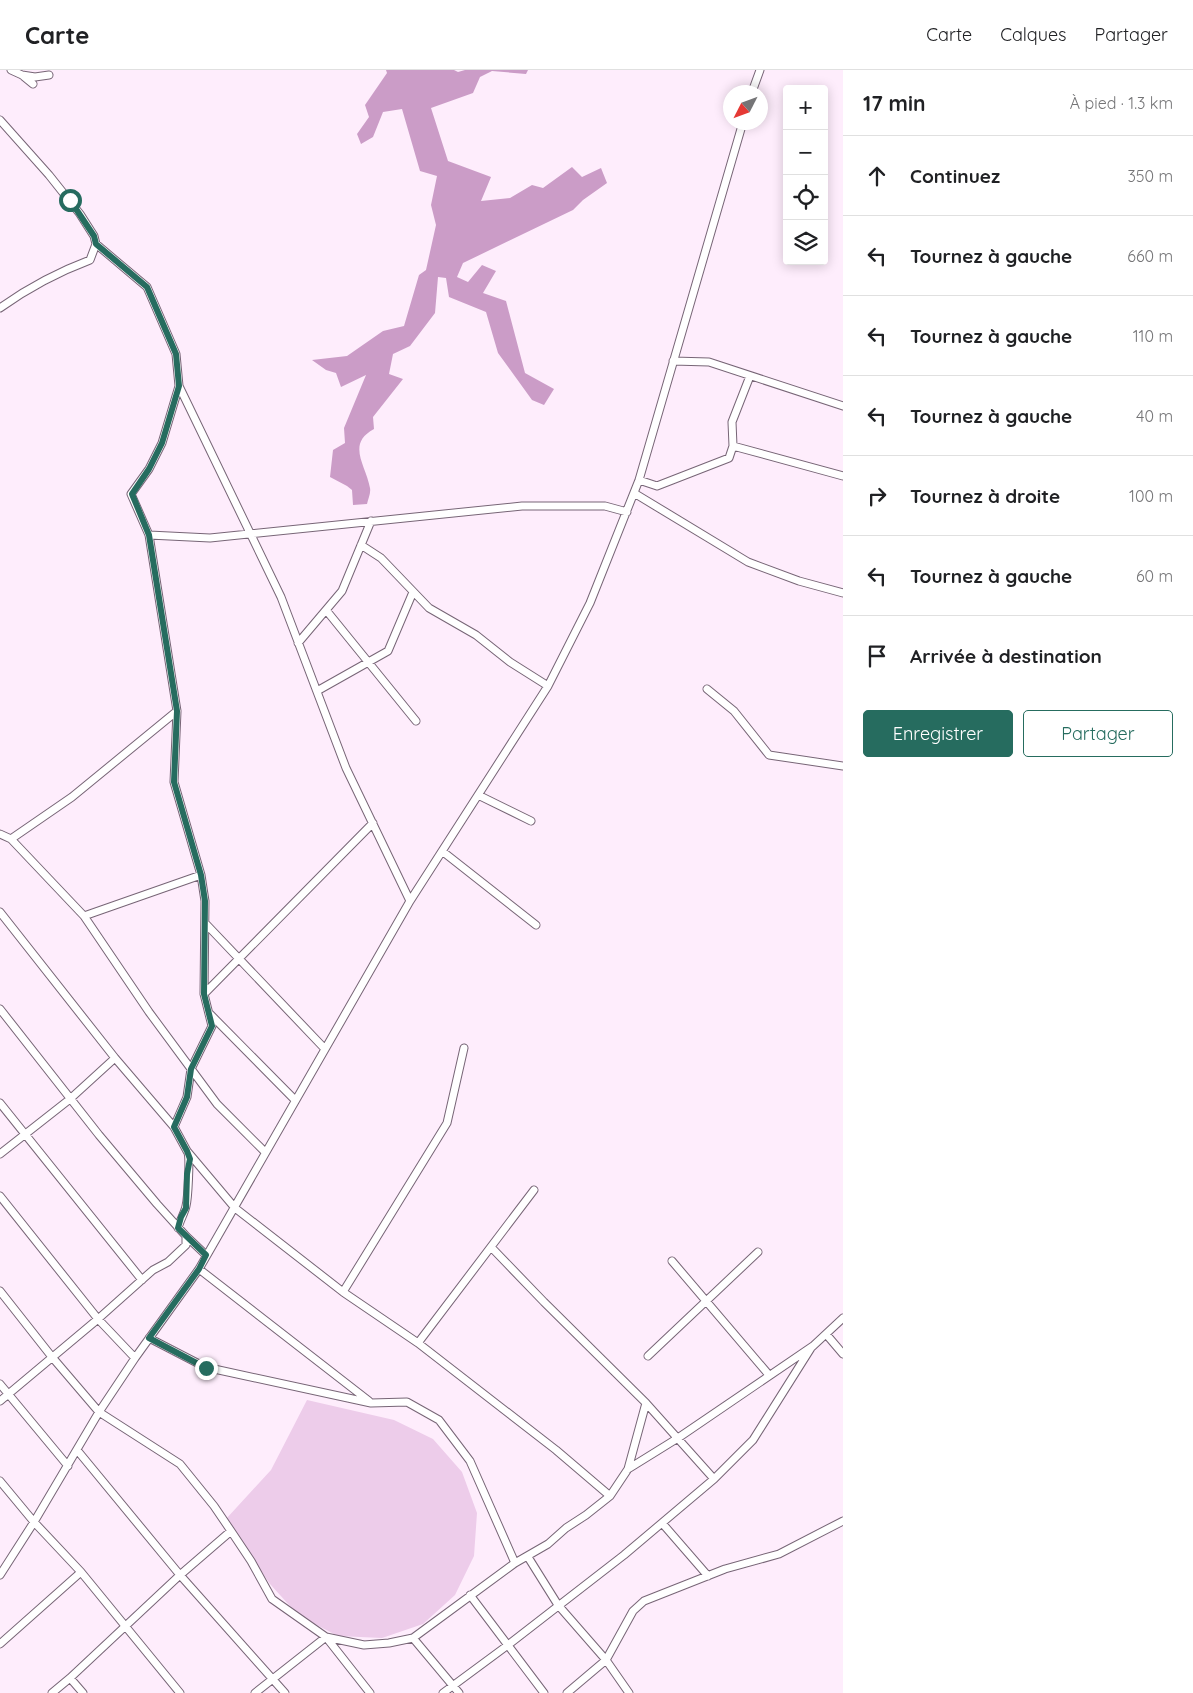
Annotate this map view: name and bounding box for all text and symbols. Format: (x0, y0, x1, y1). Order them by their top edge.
text: Carte (25, 20, 89, 50)
text: Carte (926, 23, 972, 46)
text: Calques (1000, 23, 1067, 46)
text: Partager (1095, 23, 1168, 46)
north arrow (723, 85, 768, 130)
map controls (783, 85, 828, 265)
button: + (783, 85, 828, 130)
text: 17 min (863, 90, 925, 116)
text: À pied · 1.3 km (1070, 93, 1173, 113)
button: − (783, 130, 828, 175)
icon: ahead (863, 162, 891, 190)
text: Continuez (910, 164, 1000, 188)
text: 350 m (1127, 166, 1173, 186)
button: locate (783, 175, 828, 220)
route start (59, 189, 82, 212)
button: layers (783, 220, 828, 265)
icon: left (863, 242, 891, 270)
text: Tournez à gauche (910, 244, 1072, 268)
text: 660 m (1127, 246, 1173, 266)
icon: left (863, 322, 891, 350)
text: Tournez à gauche (910, 324, 1072, 348)
text: 110 m (1133, 326, 1173, 346)
icon: left (863, 402, 891, 430)
text: Tournez à gauche (910, 404, 1072, 428)
text: 40 m (1136, 406, 1173, 426)
icon: right (863, 482, 891, 510)
text: Tournez à droite (910, 484, 1060, 508)
text: 100 m (1129, 486, 1173, 506)
icon: left (863, 562, 891, 590)
text: Tournez à gauche (910, 564, 1072, 588)
text: 60 m (1136, 566, 1173, 586)
icon: arrive (863, 642, 891, 670)
text: Arrivée à destination (910, 644, 1102, 668)
button: Enregistrer (863, 710, 1013, 757)
button: Partager (1023, 710, 1173, 757)
route end (195, 1357, 218, 1380)

